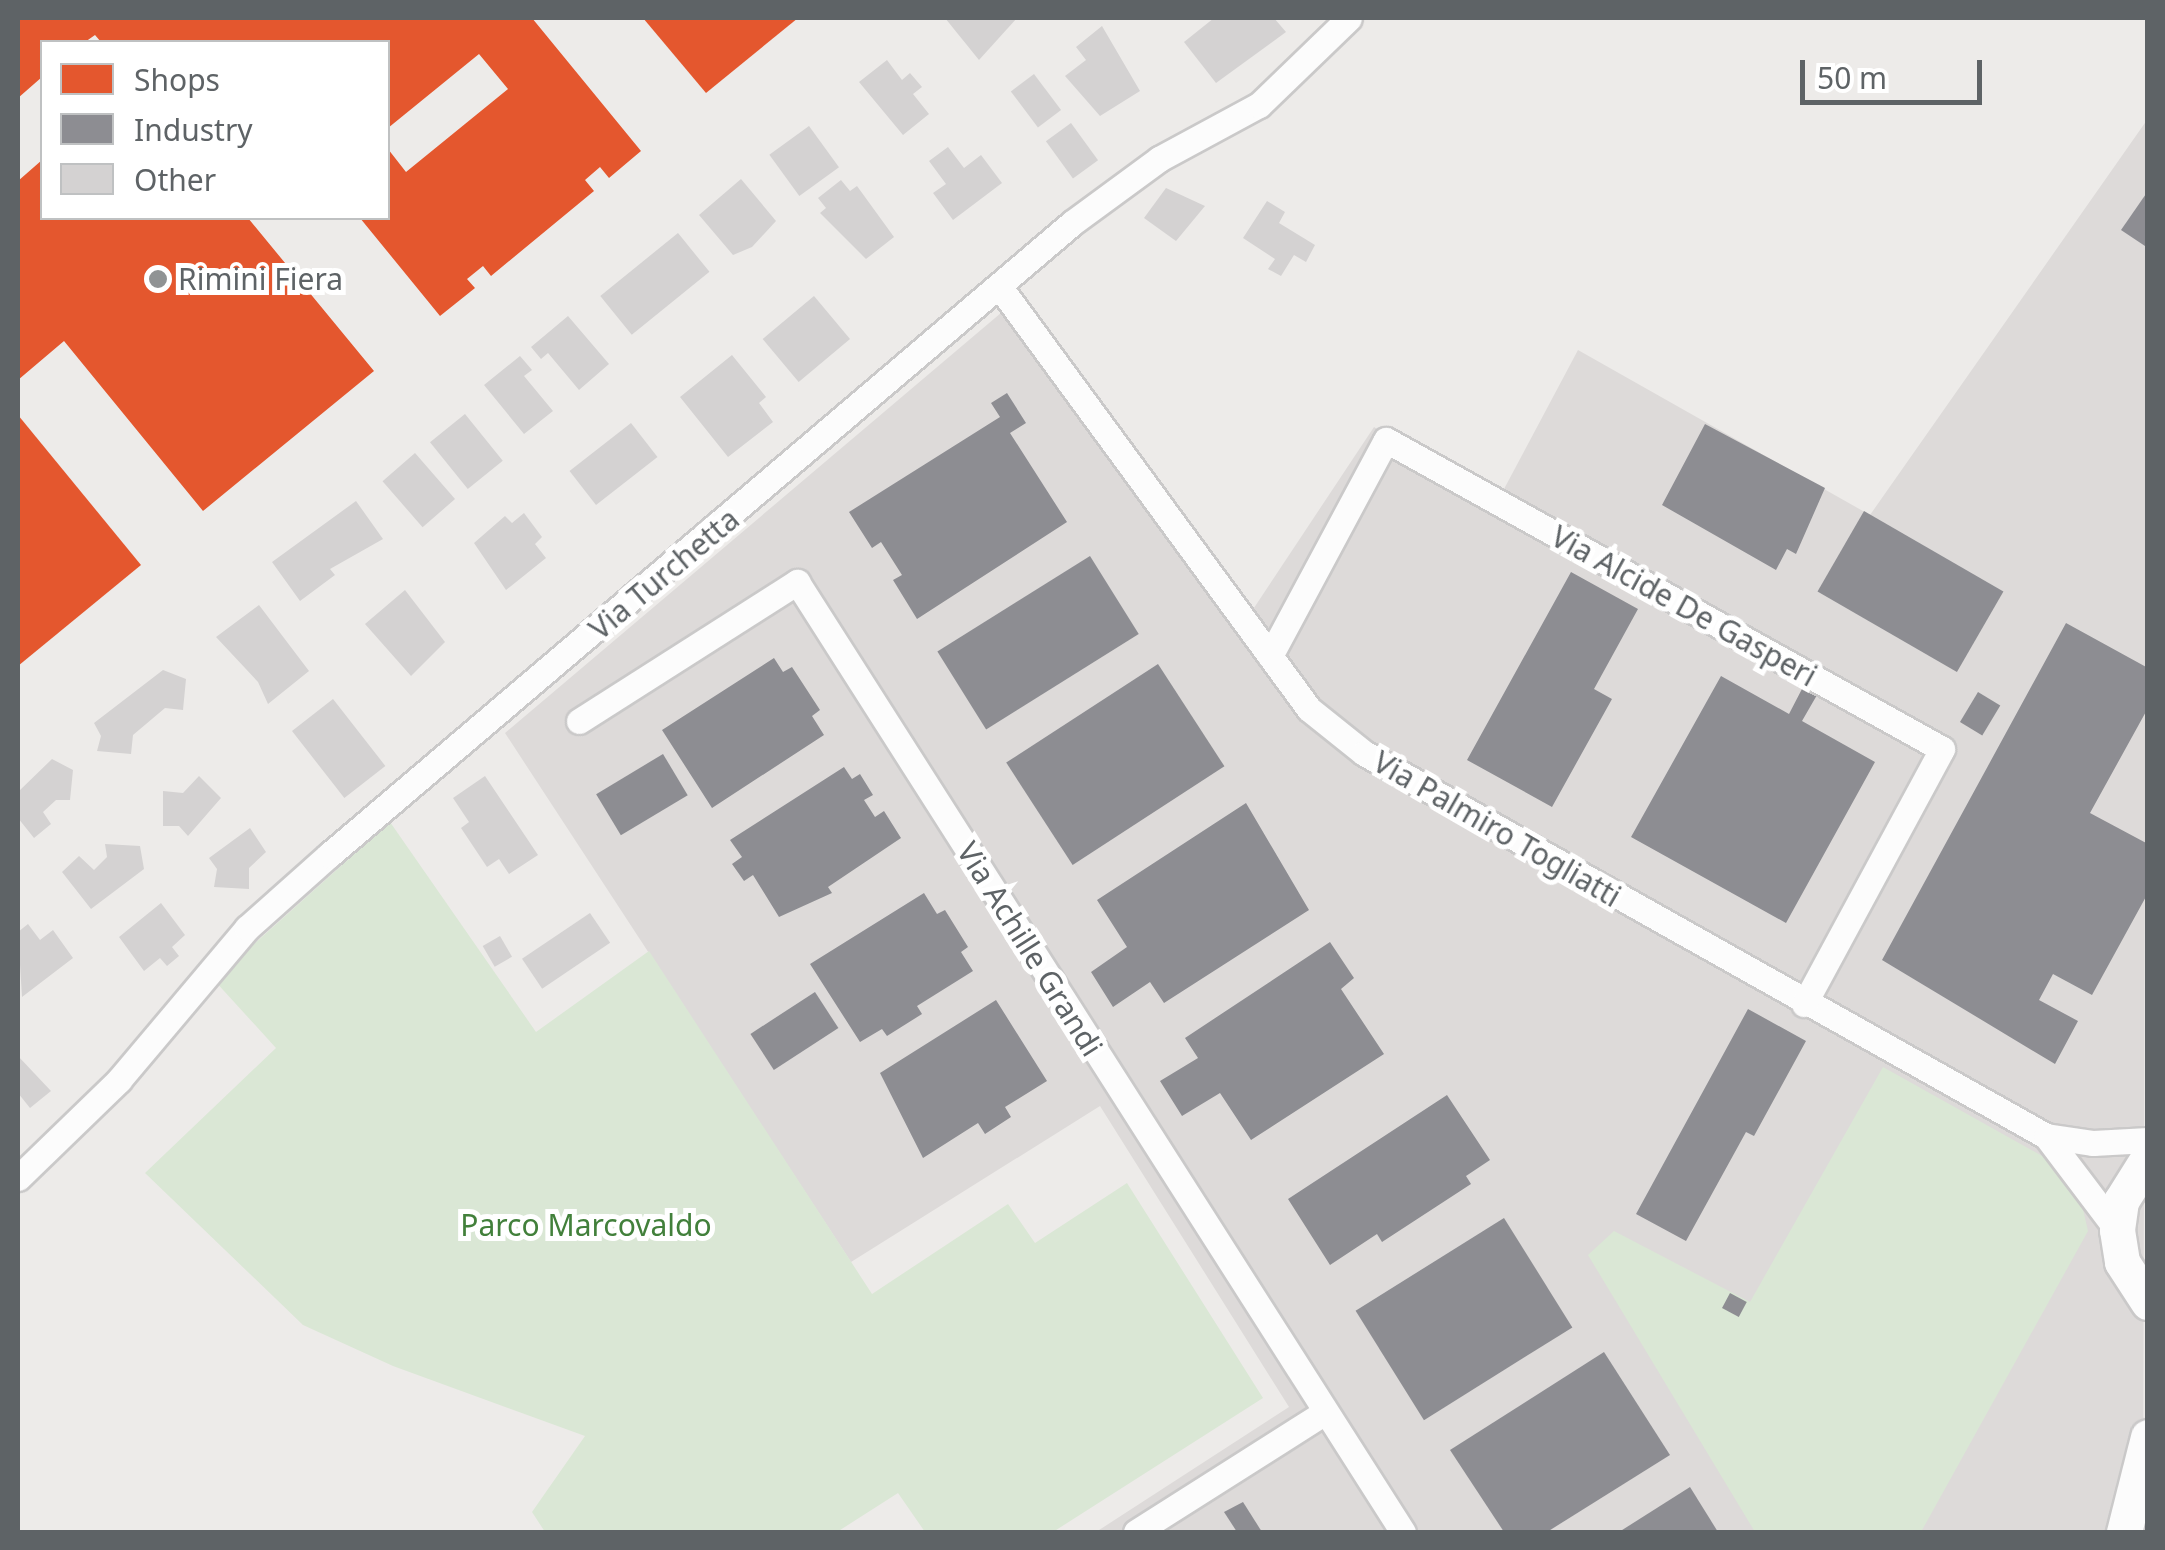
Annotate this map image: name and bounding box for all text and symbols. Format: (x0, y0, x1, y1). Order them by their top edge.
legend (40, 40, 390, 220)
scale bar (1805, 40, 1988, 102)
text: 50 m (1817, 57, 1887, 98)
text: Shops (134, 59, 220, 100)
text: Industry (134, 109, 253, 150)
text: Other (134, 159, 216, 200)
place label: Rimini Fiera (178, 261, 343, 297)
marker: Rimini Fiera (147, 268, 169, 290)
street label: Via Turchetta (582, 501, 746, 647)
street label: Via Alcide De Gasperi (1545, 518, 1823, 694)
street label: Via Palmiro Togliatti (1367, 744, 1627, 914)
street label: Via Achille Grandi (950, 835, 1110, 1063)
park label: Parco Marcovaldo (460, 1207, 712, 1243)

